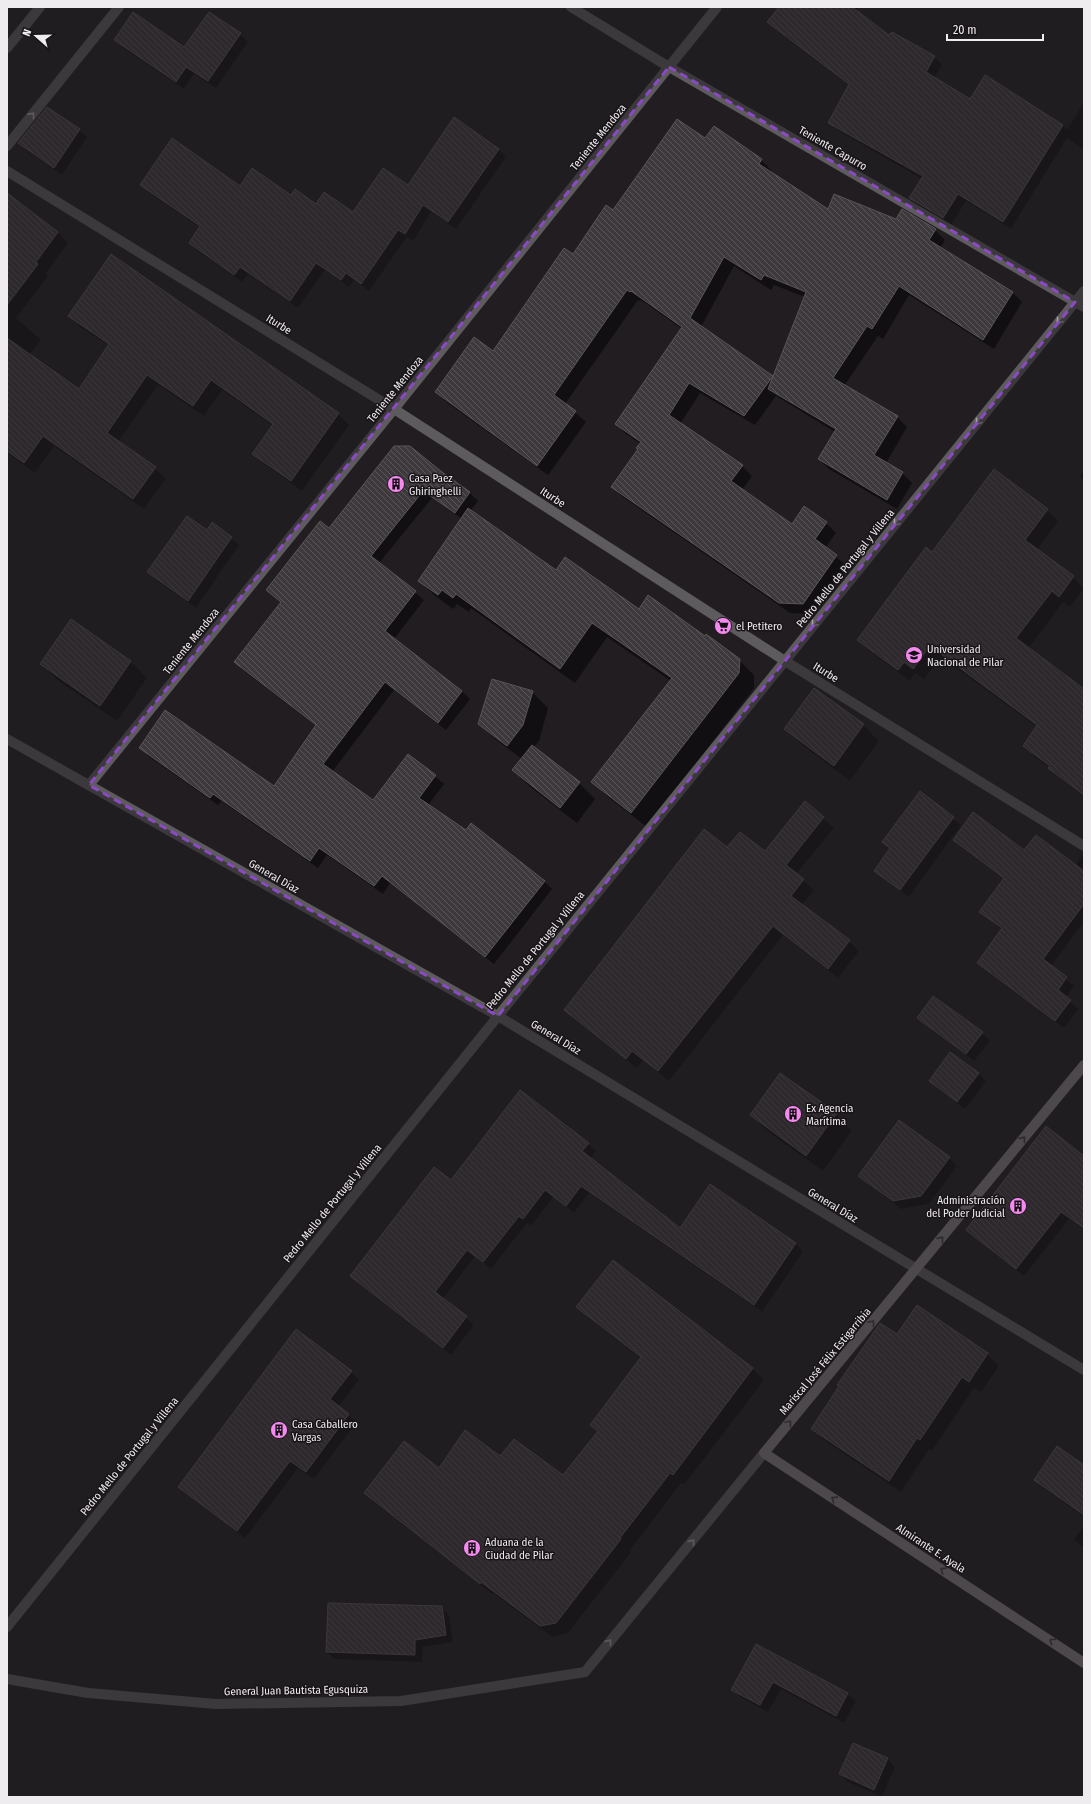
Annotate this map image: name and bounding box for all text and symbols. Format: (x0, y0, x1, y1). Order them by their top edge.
north arrow (16, 16, 56, 56)
scale bar (947, 16, 1043, 42)
text: 20 m (953, 23, 977, 37)
text: N (20, 27, 34, 38)
street label: Teniente Mendoza (568, 102, 629, 173)
one-way arrow (27, 113, 34, 120)
street label: Teniente Capurro (796, 124, 869, 173)
street label: Iturbe (264, 312, 294, 337)
one-way arrow (1057, 316, 1064, 324)
street label: Teniente Mendoza (365, 354, 426, 425)
one-way arrow (975, 418, 982, 425)
place label: Casa Paez Ghiringhelli (409, 472, 461, 498)
building icon: Casa Paez Ghiringhelli (386, 474, 406, 494)
street label: Iturbe (538, 485, 568, 510)
street label: Pedro Mello de Portugal y Villena (794, 507, 897, 630)
one-way arrow (894, 519, 901, 526)
street label: Teniente Mendoza (161, 606, 222, 677)
supermarket icon: el Petitero (713, 616, 733, 636)
place label: el Petitero (736, 620, 783, 633)
one-way arrow (812, 620, 819, 627)
place label: Universidad Nacional de Pilar (927, 643, 1004, 669)
school or university icon: Universidad Nacional de Pilar (904, 645, 924, 665)
street label: Iturbe (811, 660, 841, 685)
street label: General Díaz (246, 857, 302, 896)
street label: Pedro Mello de Portugal y Villena (484, 889, 587, 1012)
street label: General Díaz (528, 1017, 584, 1058)
place label: Ex Agencia Marítima (806, 1102, 853, 1128)
building icon: Ex Agencia Marítima (783, 1104, 803, 1124)
one-way arrow (1019, 1136, 1026, 1143)
street label: Pedro Mello de Portugal y Villena (281, 1142, 384, 1265)
street label: General Díaz (805, 1185, 861, 1226)
place label: Administración del Poder Judicial (926, 1194, 1005, 1220)
building icon: Administración del Poder Judicial (1008, 1196, 1028, 1216)
one-way arrow (936, 1236, 943, 1244)
street label: Mariscal José Félix Estigarribia (777, 1305, 874, 1417)
one-way arrow (867, 1320, 874, 1327)
street label: Pedro Mello de Portugal y Villena (78, 1395, 181, 1518)
place label: Casa Caballero Vargas (292, 1418, 358, 1444)
building icon: Casa Caballero Vargas (269, 1420, 289, 1440)
one-way arrow (785, 1420, 792, 1428)
one-way arrow (831, 1496, 838, 1503)
street label: Almirante E. Ayala (894, 1521, 968, 1576)
place label: Aduana de la Ciudad de Pilar (485, 1536, 554, 1562)
building icon: Aduana de la Ciudad de Pilar (462, 1538, 482, 1558)
one-way arrow (687, 1539, 694, 1546)
one-way arrow (940, 1567, 947, 1575)
one-way arrow (1049, 1638, 1056, 1646)
one-way arrow (605, 1640, 612, 1647)
street label: General Juan Bautista Egusquiza (224, 1683, 368, 1698)

